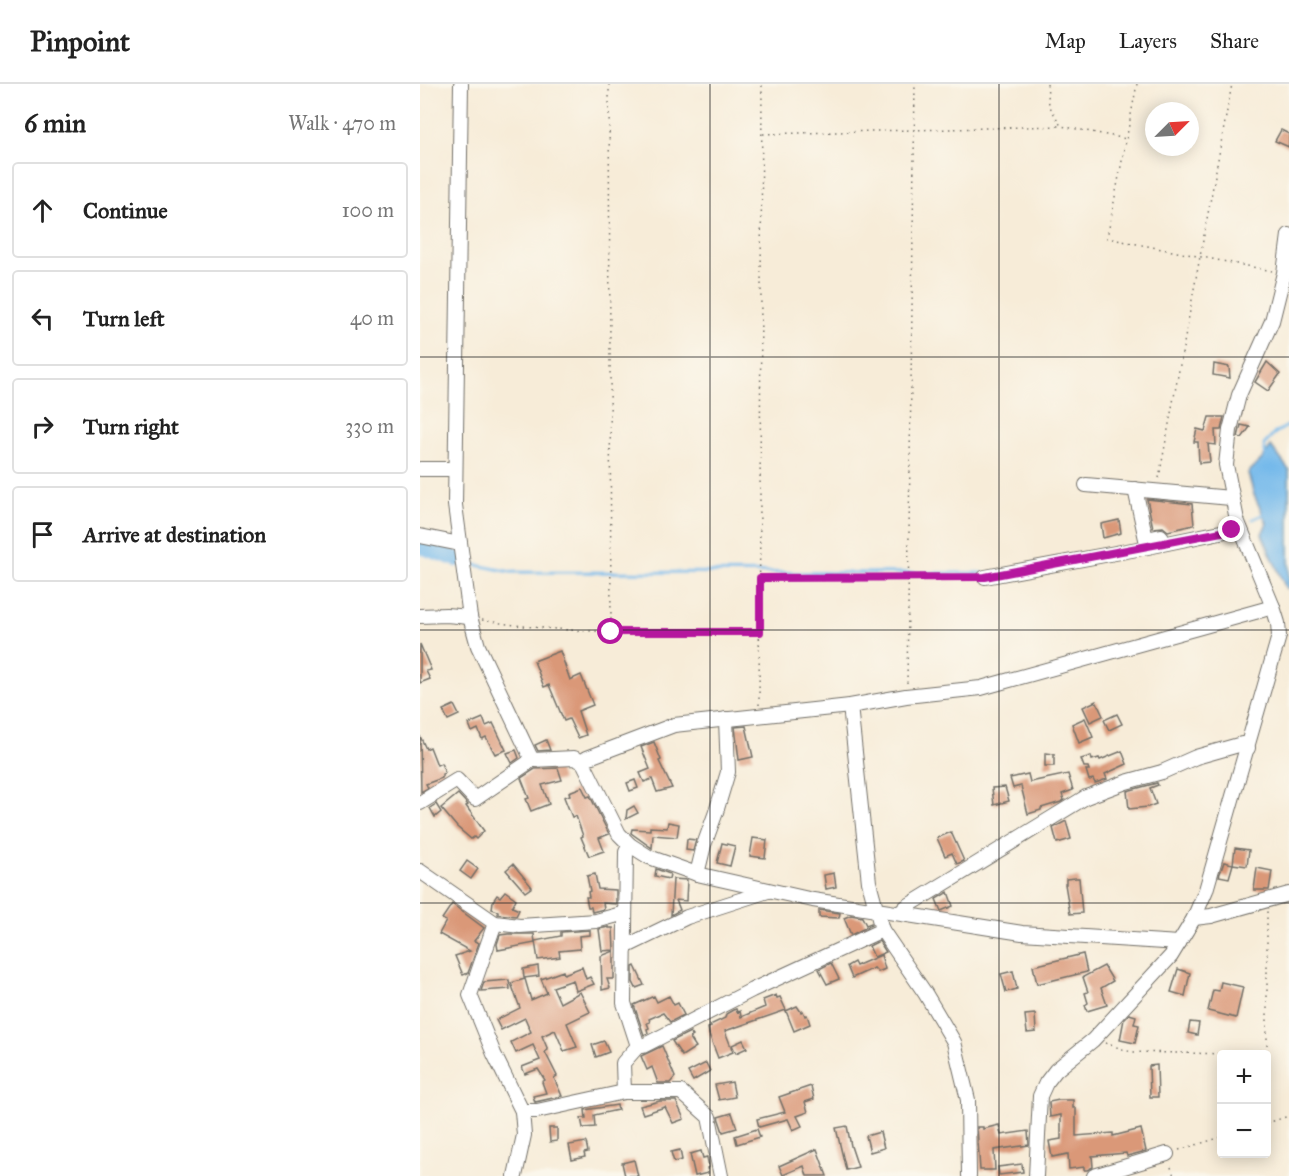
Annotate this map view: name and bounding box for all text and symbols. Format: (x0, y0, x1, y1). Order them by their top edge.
text: Pinpoint (30, 24, 130, 59)
text: Map (1045, 28, 1086, 54)
text: Layers (1119, 28, 1177, 54)
text: Share (1210, 28, 1259, 54)
north arrow (1145, 102, 1199, 156)
text: 6 min (24, 107, 86, 139)
text: Walk · 470 m (288, 111, 396, 135)
icon: ahead (26, 194, 59, 227)
text: Continue (83, 197, 168, 224)
text: 100 m (342, 198, 394, 222)
icon: left (26, 302, 59, 335)
text: Turn left (83, 305, 165, 332)
text: 40 m (350, 306, 394, 330)
icon: right (26, 410, 59, 443)
text: Turn right (83, 413, 179, 440)
text: 330 m (345, 414, 394, 438)
route end (1218, 516, 1244, 542)
icon: arrive (26, 518, 59, 551)
text: Arrive at destination (83, 521, 266, 548)
route start (597, 618, 623, 644)
map controls (1217, 1050, 1271, 1158)
button: + (1217, 1050, 1271, 1104)
button: − (1217, 1104, 1271, 1158)

